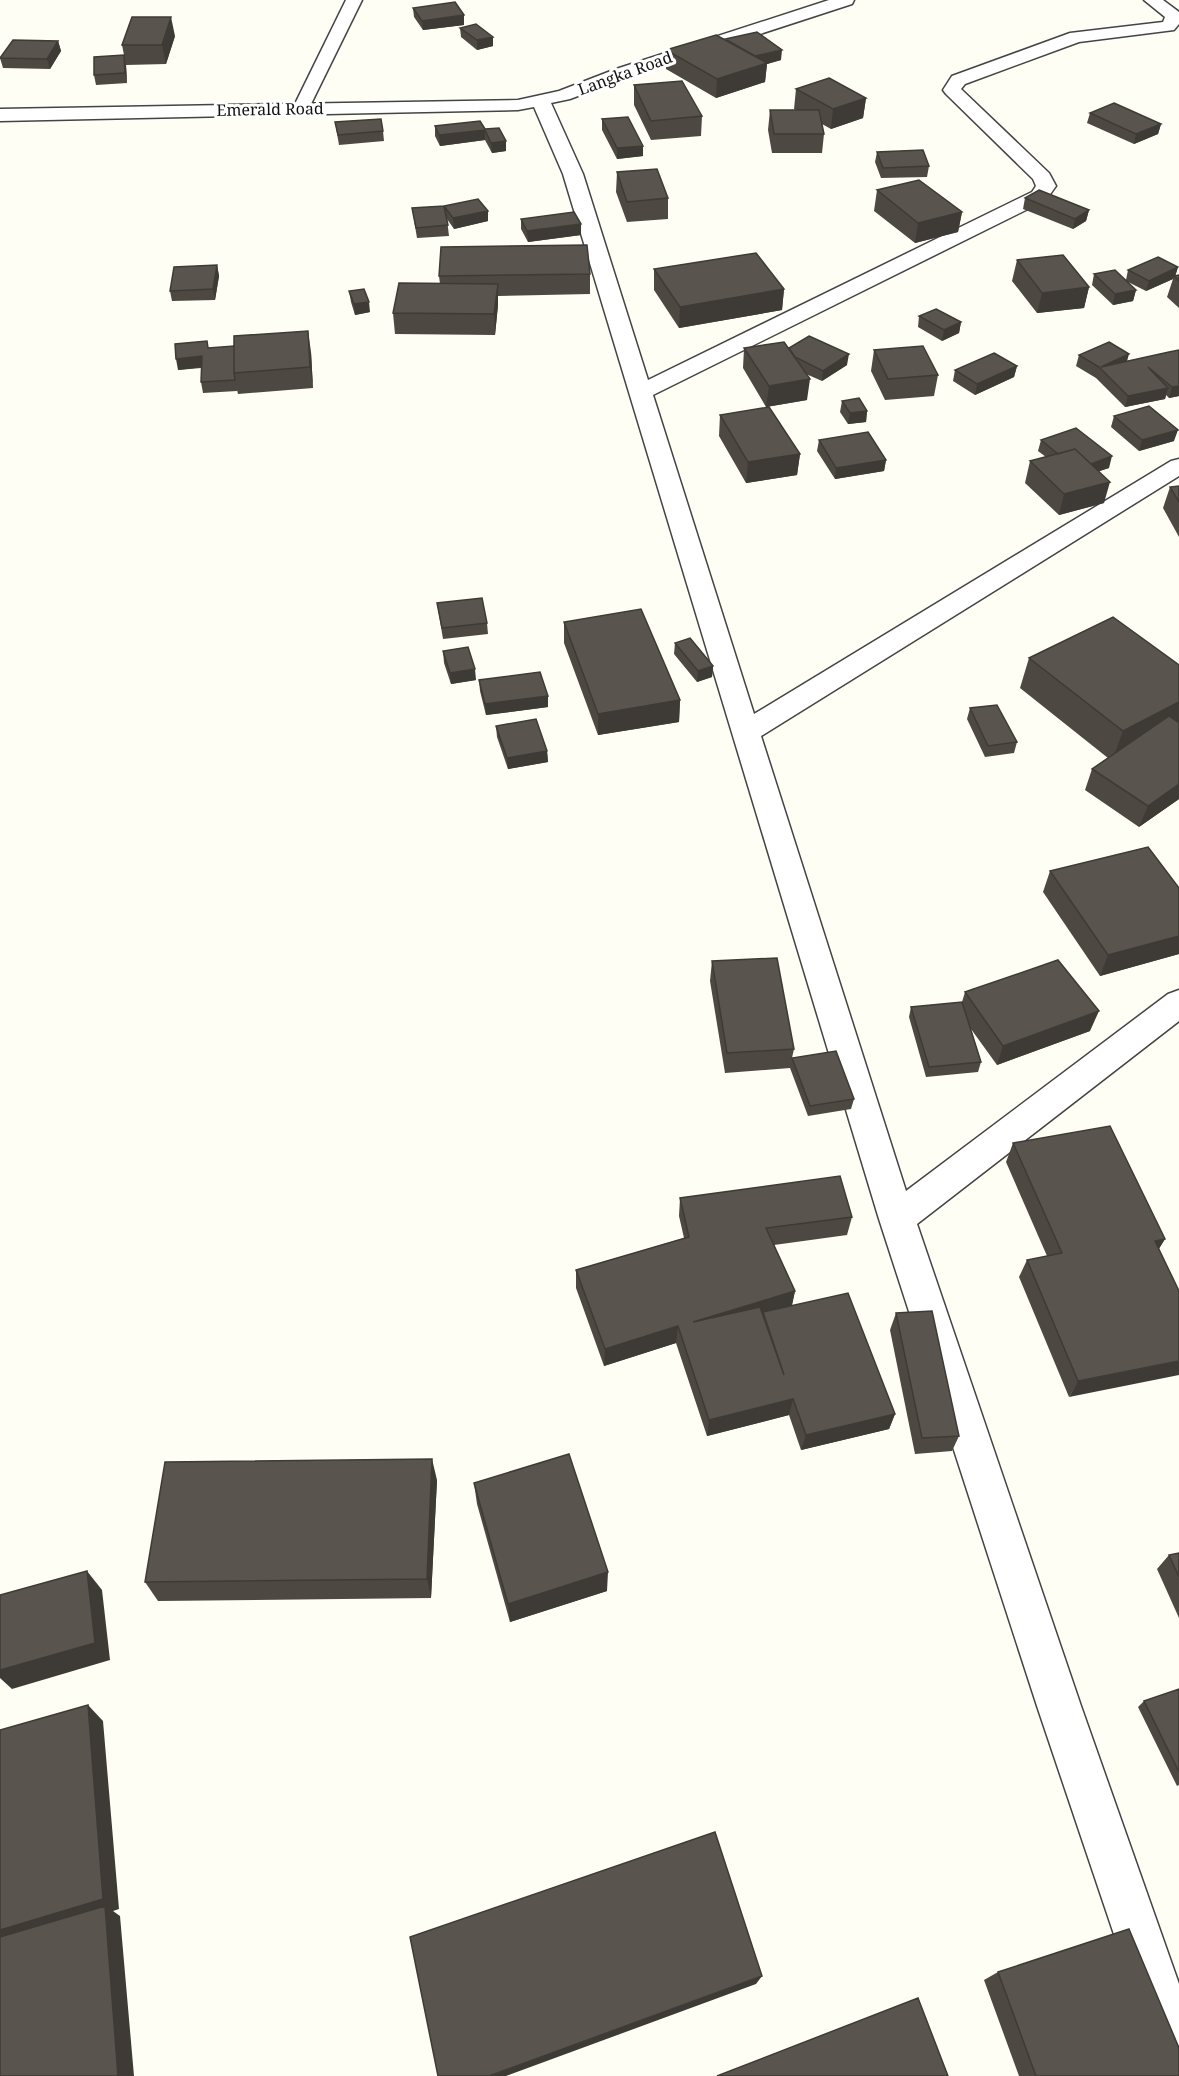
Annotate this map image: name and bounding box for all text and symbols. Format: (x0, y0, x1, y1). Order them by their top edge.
street label: Langka Road (575, 46, 675, 100)
street label: Emerald Road (216, 97, 324, 121)

